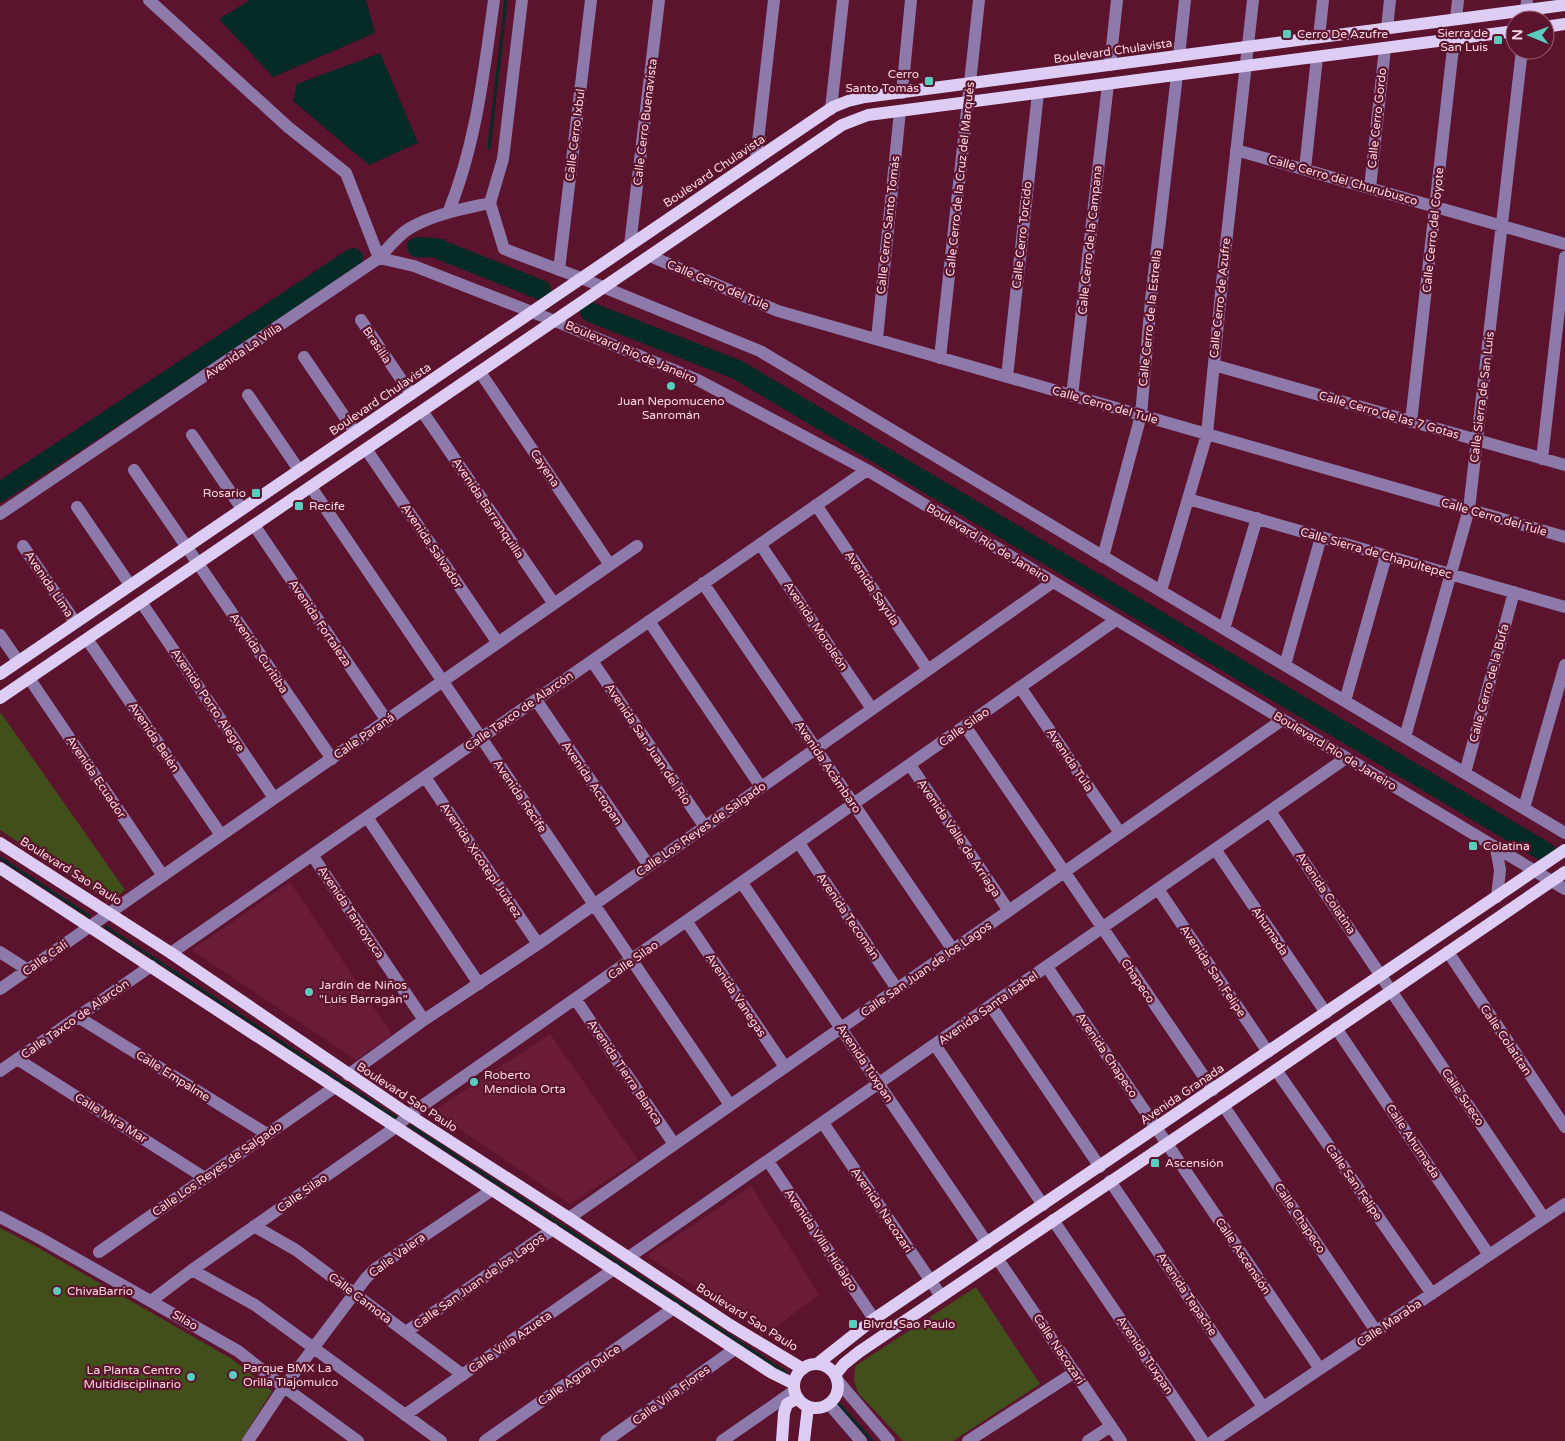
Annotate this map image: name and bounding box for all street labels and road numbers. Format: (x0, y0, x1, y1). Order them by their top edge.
street label: Boulevard Chulavista (1053, 36, 1173, 66)
street label: Calle Cerro Buenavista (630, 58, 660, 186)
street label: Calle Cerro Gordo (1365, 67, 1389, 169)
street label: Calle Cerro de la Cruz del Marqués (943, 81, 977, 277)
street label: Calle Cerro Ixbul (562, 88, 588, 182)
street label: Boulevard Chulavista (660, 132, 768, 210)
street label: Calle Cerro del Churubusco (1267, 152, 1419, 208)
street label: Calle Cerro Santo Tomás (874, 155, 902, 295)
street label: Calle Cerro de la Campana (1075, 165, 1105, 315)
street label: Calle Cerro del Coyote (1419, 166, 1447, 293)
street label: Calle Cerro Torcido (1009, 181, 1035, 289)
street label: Calle Cerro de Azufre (1207, 237, 1233, 359)
street label: Calle Cerro de la Estrella (1136, 249, 1164, 387)
street label: Calle Cerro del Tule (665, 257, 771, 313)
street label: Boulevard Río de Janeiro (563, 318, 699, 386)
street label: Avenida La Villa (202, 320, 284, 382)
street label: Brasilia (360, 324, 394, 366)
street label: Calle Sierra de San Luis (1467, 330, 1497, 463)
street label: Boulevard Chulavista (326, 360, 434, 438)
street label: Calle Cerro del Tule (1050, 383, 1160, 427)
street label: Calle Cerro de las 7 Gotas (1317, 388, 1461, 442)
street label: Cayena (527, 447, 563, 489)
street label: Avenida Barranquilla (449, 455, 527, 561)
street label: Calle Cerro del Tule (1439, 495, 1549, 539)
street label: Avenida Salvador (399, 501, 466, 591)
street label: Boulevard Río de Janeiro (924, 501, 1052, 585)
street label: Calle Sierra de Chapultepec (1299, 525, 1453, 581)
street label: Avenida Lima (22, 548, 76, 620)
street label: Avenida Sayula (842, 548, 902, 628)
street label: Avenida Fortaleza (286, 577, 354, 669)
street label: Avenida Moroleón (781, 579, 851, 673)
street label: Avenida Curitiba (227, 610, 291, 696)
street label: Calle Cerro de la Bufa (1466, 622, 1512, 744)
street label: Avenida Porto Alegre (168, 646, 248, 754)
street label: Calle Taxco de Alarcón (462, 668, 576, 754)
street label: Avenida San Juan del Río (602, 681, 694, 807)
street label: Avenida Belén (125, 699, 183, 775)
street label: Calle Silao (936, 705, 992, 749)
street label: Boulevard Río de Janeiro (1271, 709, 1399, 793)
street label: Calle Paraná (331, 710, 397, 762)
street label: Avenida Acámbaro (792, 718, 864, 816)
street label: Avenida Tula (1044, 726, 1096, 794)
street label: Avenida Ecuador (63, 733, 129, 821)
street label: Avenida Actopan (559, 738, 625, 828)
street label: Avenida Recife (490, 757, 550, 835)
street label: Avenida Valle de Arriaga (914, 776, 1004, 900)
street label: Calle Los Reyes de Salgado (633, 779, 769, 879)
street label: Avenida Xicotepl Juárez (437, 800, 525, 920)
street label: Boulevard Sao Paulo (18, 834, 124, 908)
street label: Avenida Colatina (1293, 849, 1359, 937)
street label: Avenida Tantoyuca (315, 863, 387, 961)
street label: Avenida Tecomán (814, 870, 882, 962)
street label: Ahumada (1249, 904, 1291, 958)
street label: Calle San Juan de los Lagos (858, 918, 994, 1020)
street label: Avenida San Felipe (1177, 922, 1249, 1020)
street label: Calle Cali (20, 937, 70, 979)
street label: Calle Silao (605, 938, 661, 982)
street label: Avenida Vanegas (703, 950, 769, 1040)
street label: Chapeco (1118, 956, 1158, 1006)
street label: Avenida Santa Isabel (936, 968, 1040, 1048)
street label: Calle Taxco de Alarcón (18, 976, 132, 1062)
street label: Calle Colatitan (1477, 1002, 1535, 1078)
street label: Avenida Chapeco (1073, 1010, 1141, 1100)
street label: Avenida Tierra Blanca (585, 1017, 665, 1127)
street label: Avenida Tuxpan (834, 1021, 896, 1105)
street label: Calle Empalme (133, 1048, 213, 1104)
street label: Boulevard Sao Paulo (354, 1059, 460, 1135)
street label: Avenida Granada (1137, 1061, 1227, 1127)
street label: Calle Sueco (1439, 1066, 1487, 1128)
street label: Calle Mira Mar (72, 1090, 150, 1146)
street label: Calle Ahumada (1383, 1101, 1443, 1181)
street label: Calle Los Reyes de Salgado (149, 1119, 285, 1219)
street label: Calle San Felipe (1323, 1141, 1386, 1223)
street label: Avenida Nacozari (848, 1165, 916, 1255)
street label: Calle Silao (274, 1171, 330, 1215)
street label: Calle Chapeco (1271, 1180, 1329, 1256)
street label: Avenida Villa Hidalgo (782, 1186, 860, 1294)
street label: Calle Ascensión (1212, 1215, 1274, 1297)
street label: Calle Valera (366, 1230, 428, 1280)
street label: Calle San Juan de los Lagos (411, 1230, 547, 1332)
street label: Avenida Tepache (1154, 1250, 1220, 1338)
street label: Calle Camota (326, 1270, 394, 1326)
street label: Boulevard Sao Paulo (694, 1280, 800, 1354)
street label: Calle Maraba (1354, 1296, 1424, 1350)
street label: Silao (170, 1307, 200, 1333)
street label: Calle Villa Azueta (466, 1308, 554, 1376)
street label: Calle Nacozari (1030, 1311, 1088, 1387)
street label: Avenida Tuxpan (1114, 1313, 1176, 1397)
street label: Calle Agua Dulce (535, 1341, 623, 1409)
street label: Calle Villa Flores (629, 1362, 713, 1428)

